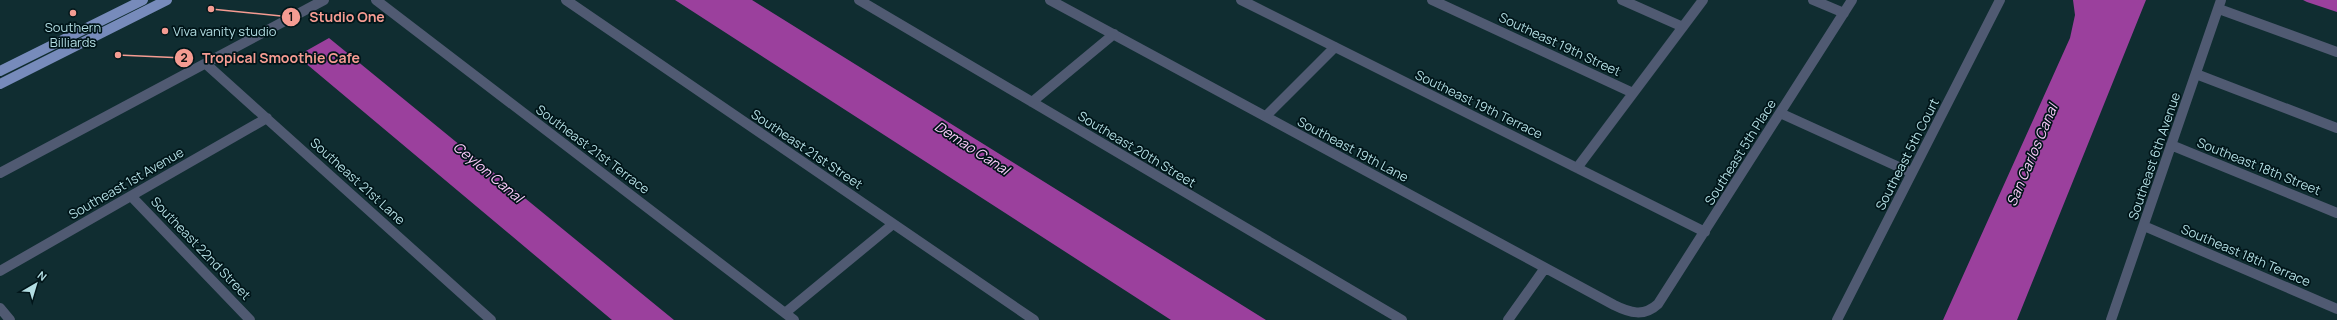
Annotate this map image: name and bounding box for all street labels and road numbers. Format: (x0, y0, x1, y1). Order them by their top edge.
street label: Southeast 19th Street (1496, 8, 1624, 80)
street label: Southeast 19th Terrace (1412, 65, 1546, 143)
street label: Southeast 6th Avenue (2124, 89, 2184, 222)
street label: Southeast 5th Place (1700, 95, 1780, 208)
street label: Southeast 5th Court (1871, 95, 1943, 213)
street label: Southeast 21st Terrace (532, 100, 654, 198)
street label: Southeast 21st Street (748, 105, 866, 193)
street label: Southeast 20th Street (1075, 107, 1199, 191)
street label: Southeast 19th Lane (1294, 112, 1412, 186)
street label: Southeast 18th Street (2194, 133, 2324, 199)
street label: Southeast 21st Lane (307, 134, 410, 229)
street label: Southeast 1st Avenue (65, 143, 187, 223)
street label: Southeast 22nd Street (147, 193, 255, 303)
street label: Southeast 18th Terrace (2178, 220, 2314, 291)

